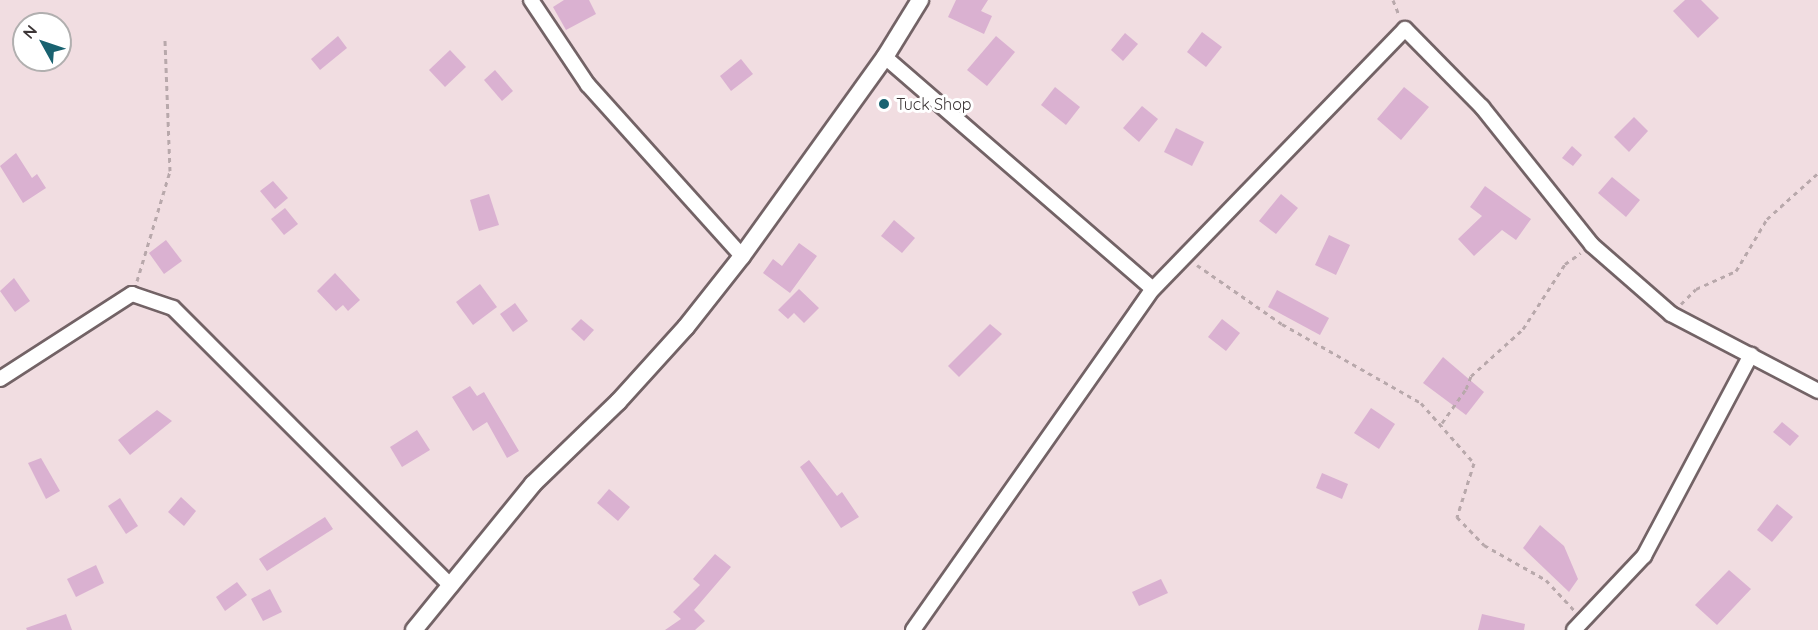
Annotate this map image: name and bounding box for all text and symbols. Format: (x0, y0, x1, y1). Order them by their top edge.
north arrow (12, 12, 72, 72)
text: N (18, 21, 41, 43)
place label: Tuck Shop (896, 94, 972, 114)
marker: Tuck Shop (877, 97, 891, 111)

